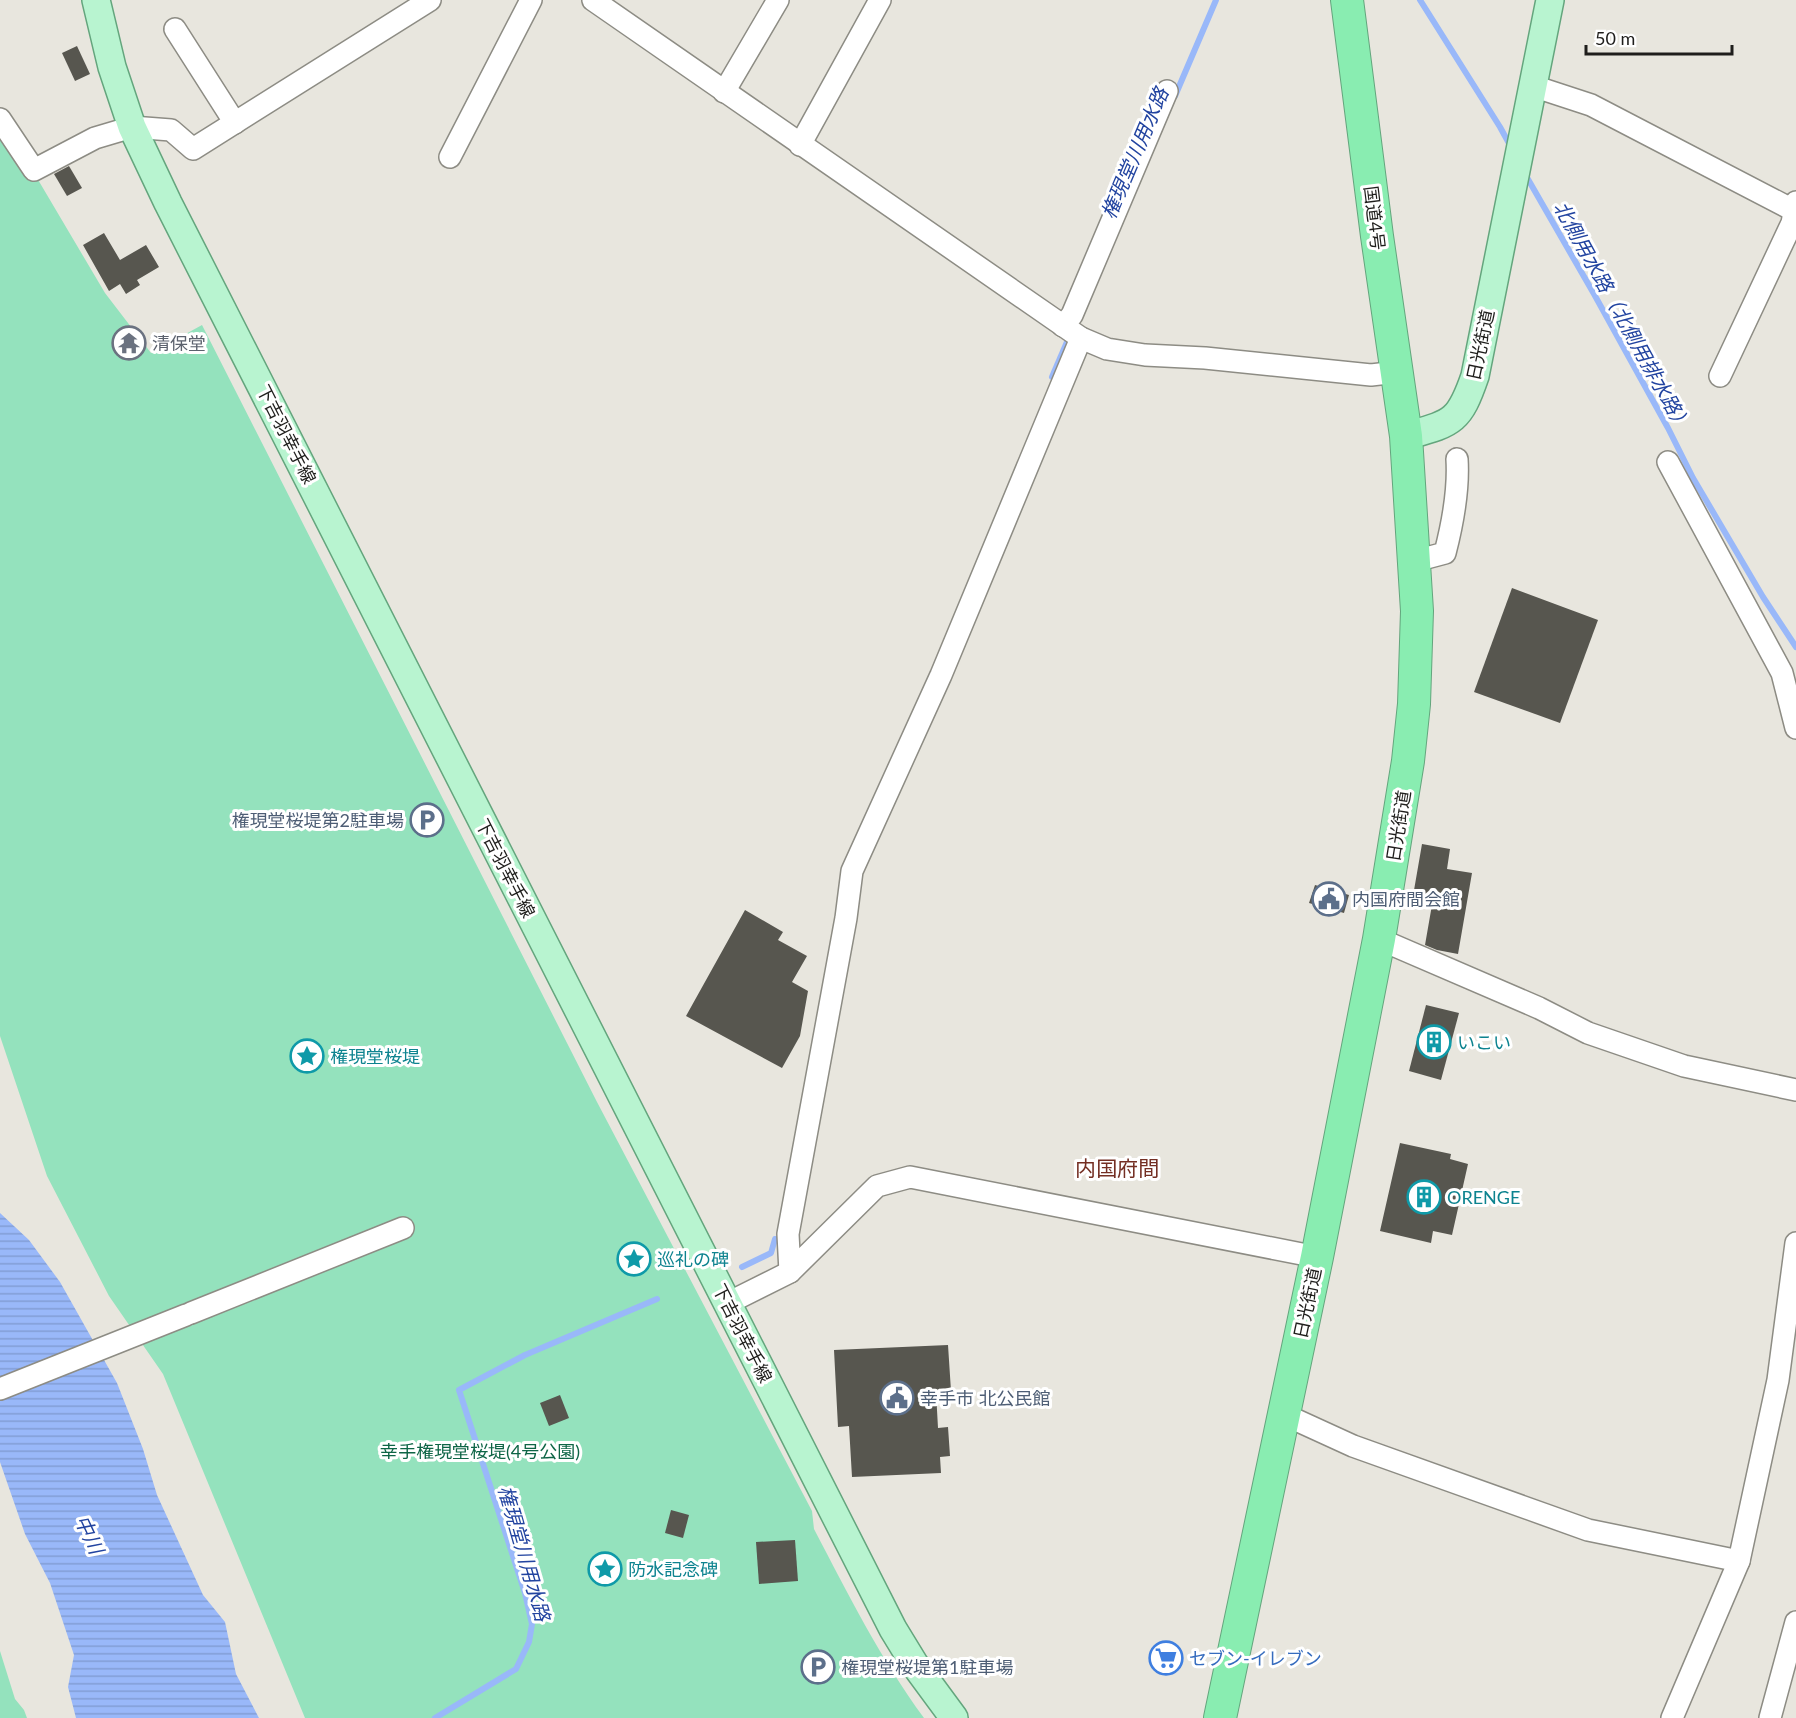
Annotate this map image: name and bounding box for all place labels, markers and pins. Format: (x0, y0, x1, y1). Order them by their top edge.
temple icon: 清保堂 (111, 325, 147, 361)
place label: 清保堂 (152, 332, 206, 354)
parking icon: 権現堂桜堤第2駐車場 (409, 802, 445, 838)
place label: 権現堂桜堤第2駐車場 (232, 809, 404, 831)
public building icon: 内国府間会館 (1311, 881, 1347, 917)
place label: 内国府間会館 (1352, 888, 1460, 910)
building icon: いこい (1416, 1024, 1452, 1060)
place label: いこい (1457, 1031, 1511, 1053)
place icon: 権現堂桜堤 (289, 1038, 325, 1074)
place label: 権現堂桜堤 (330, 1045, 420, 1067)
building icon: ORENGE (1406, 1179, 1442, 1215)
place label: ORENGE (1447, 1186, 1520, 1208)
place icon: 巡礼の碑 (616, 1241, 652, 1277)
place label: 巡礼の碑 (657, 1248, 729, 1270)
public building icon: 幸手市 北公民館 (879, 1380, 915, 1416)
place label: 幸手市 北公民館 (920, 1387, 1051, 1409)
place icon: 防水記念碑 (587, 1551, 623, 1587)
place label: 防水記念碑 (628, 1558, 718, 1580)
supermarket icon: セブン-イレブン (1148, 1640, 1184, 1676)
place label: セブン-イレブン (1189, 1647, 1322, 1669)
parking icon: 権現堂桜堤第1駐車場 (800, 1649, 836, 1685)
place label: 権現堂桜堤第1駐車場 (841, 1656, 1013, 1678)

